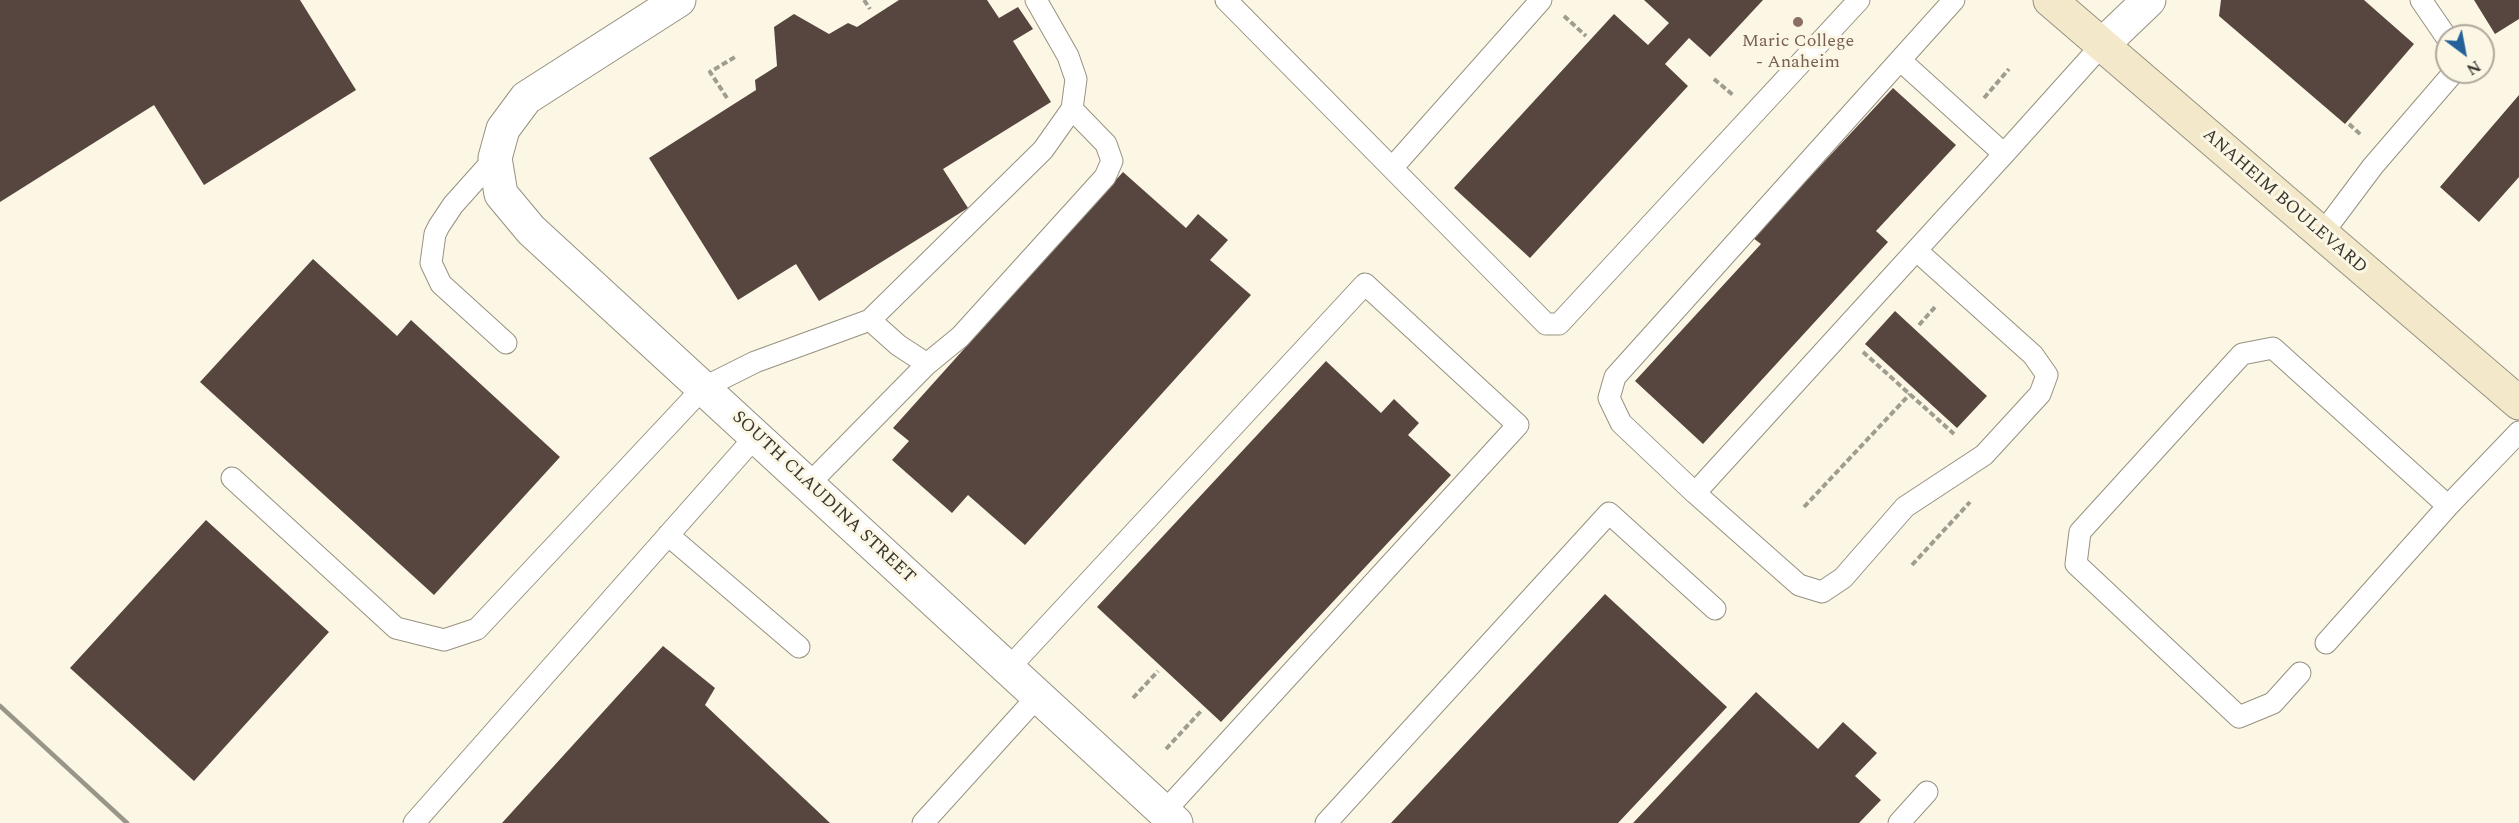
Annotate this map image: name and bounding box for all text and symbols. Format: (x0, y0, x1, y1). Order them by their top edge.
marker: Maric College - Anaheim (1791, 15, 1805, 29)
north arrow (2435, 24, 2495, 84)
place label: Maric College - Anaheim (1742, 31, 1854, 74)
text: N (2462, 54, 2485, 81)
street label: ANAHEIM BOULEVARD (2197, 125, 2371, 279)
street label: SOUTH CLAUDINA STREET (727, 407, 919, 589)

